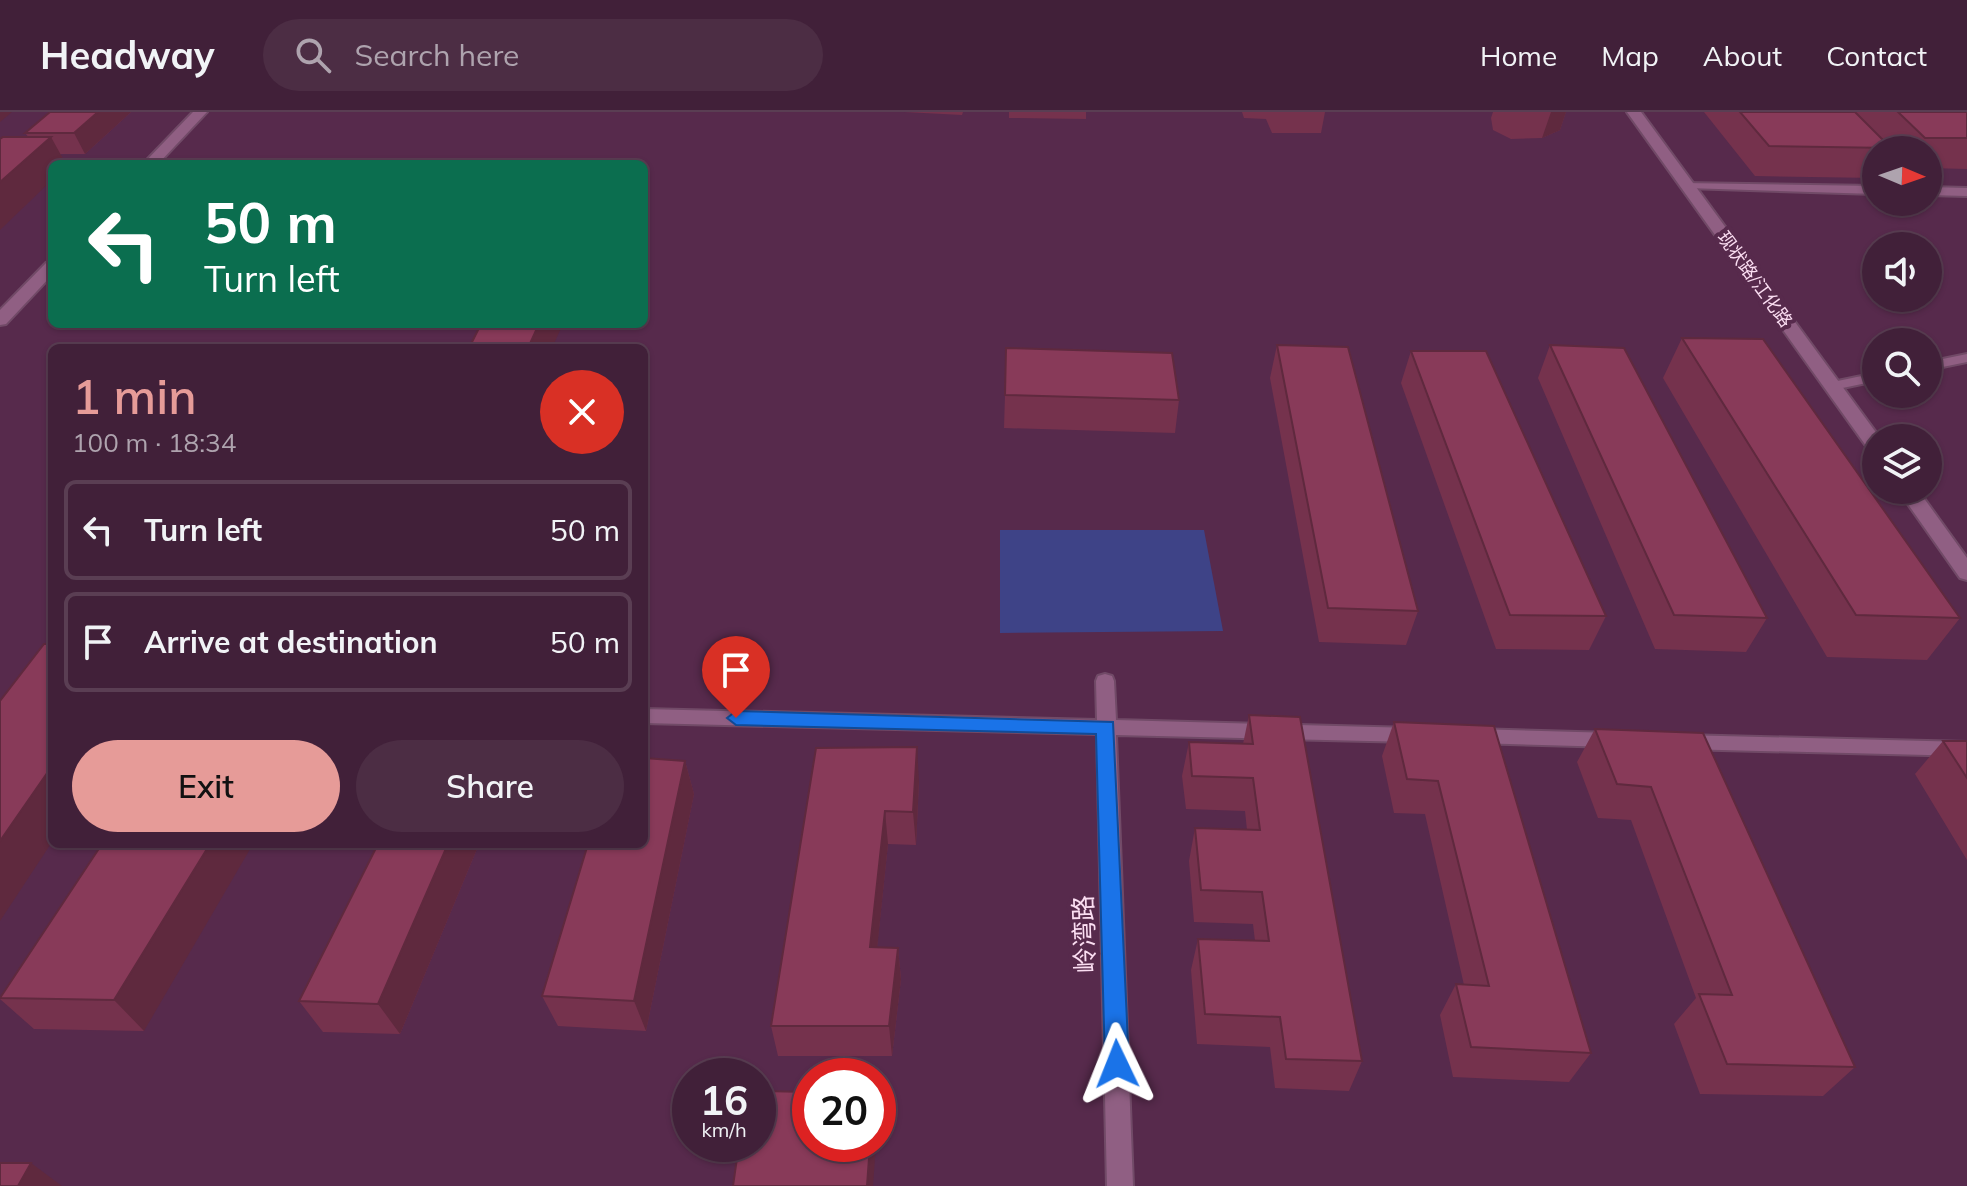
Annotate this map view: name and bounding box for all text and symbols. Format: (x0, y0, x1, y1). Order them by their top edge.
search box (263, 19, 823, 91)
text: Headway (40, 31, 215, 79)
icon: search (291, 33, 335, 77)
text: Search here (355, 36, 519, 74)
text: Home (1480, 38, 1557, 73)
text: Map (1601, 38, 1659, 73)
text: About (1703, 38, 1782, 73)
text: Contact (1826, 38, 1927, 73)
north arrow (1862, 136, 1942, 216)
map controls (1862, 136, 1942, 504)
text: 50 m (204, 187, 337, 257)
icon: left (72, 192, 176, 296)
street label: 现状路/江化路 (1712, 226, 1798, 332)
button: sound (1862, 232, 1942, 312)
text: Turn left (204, 256, 340, 301)
button: search (1862, 328, 1942, 408)
text: 1 min (72, 366, 197, 426)
button: close (540, 370, 624, 454)
button: layers (1862, 424, 1942, 504)
text: 100 m · 18:34 (72, 426, 236, 459)
icon: left (76, 508, 120, 552)
text: Turn left (144, 511, 262, 549)
text: 50 m (550, 511, 620, 549)
icon: arrive (76, 620, 120, 664)
text: Arrive at destination (144, 623, 438, 661)
text: 50 m (550, 623, 620, 661)
pin (702, 636, 770, 718)
icon: arrive (714, 648, 758, 692)
button: Exit (72, 740, 340, 832)
button: Share (356, 740, 624, 832)
street label: 岭湾路 (1066, 894, 1102, 974)
position arrow (1075, 1022, 1159, 1106)
speed limit sign: 20 (792, 1058, 896, 1162)
text: 16 (700, 1075, 748, 1125)
text: km/h (701, 1117, 747, 1142)

